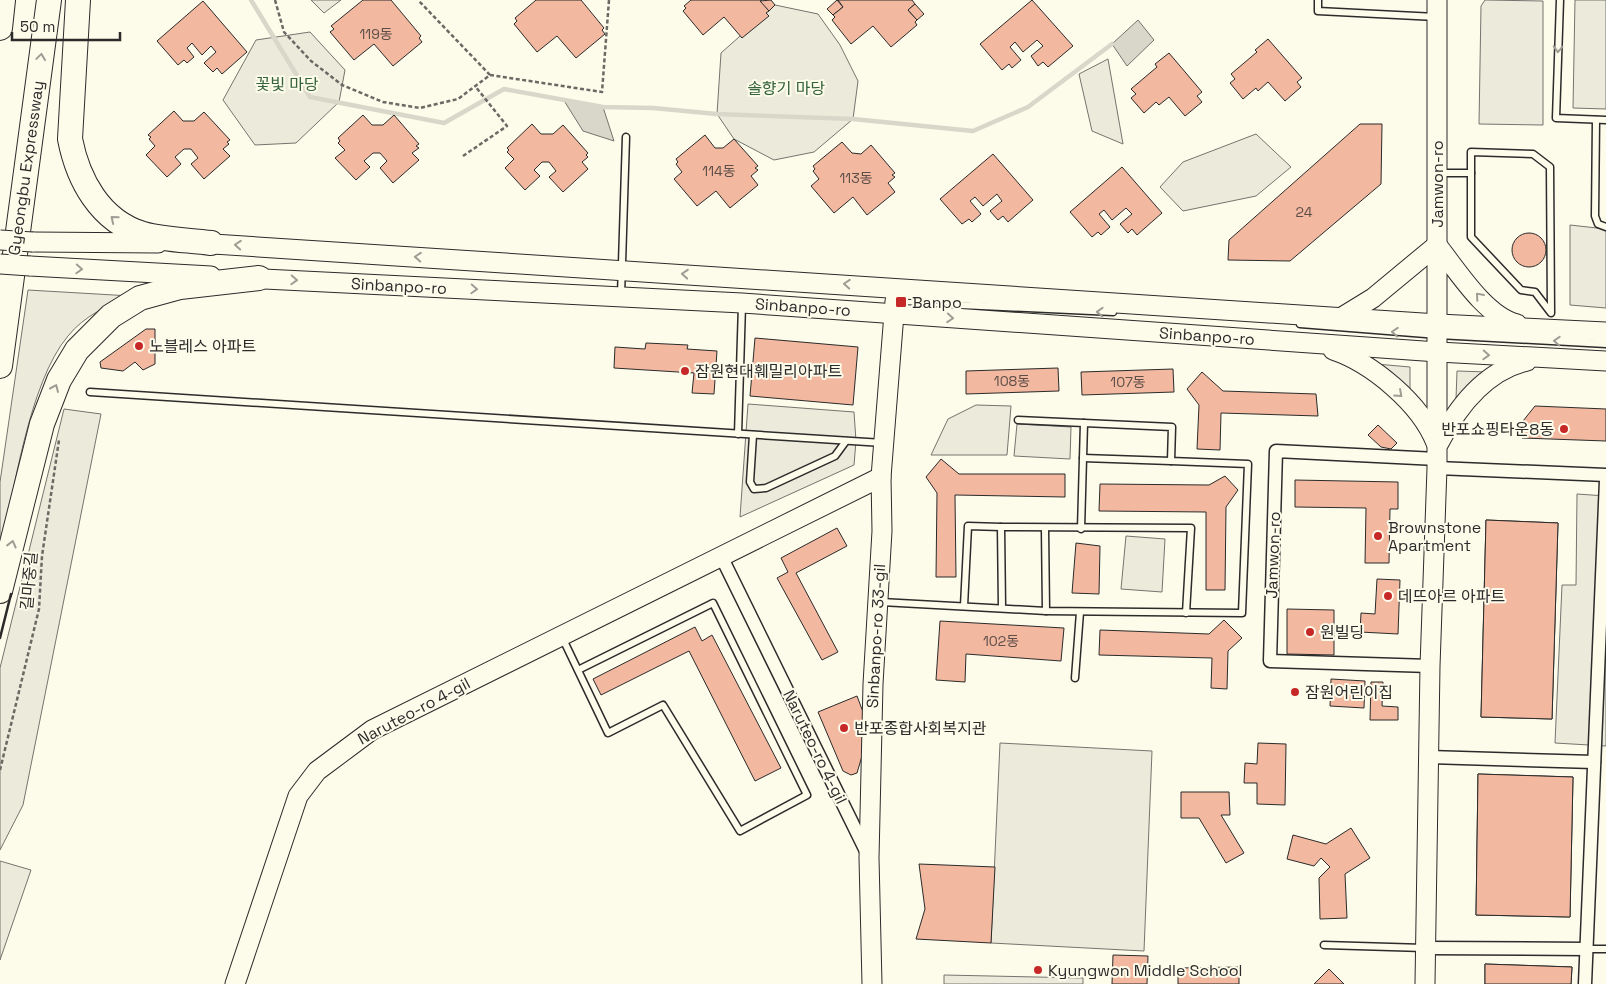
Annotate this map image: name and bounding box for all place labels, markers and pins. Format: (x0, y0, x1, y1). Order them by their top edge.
place label: Banpo (912, 292, 962, 313)
marker: Banpo (894, 295, 908, 309)
place label: 노블레스 아파트 (149, 336, 256, 357)
marker: 노블레스 아파트 (133, 340, 145, 352)
place label: 잠원현대훼밀리아파트 (695, 361, 842, 382)
marker: 잠원현대훼밀리아파트 (679, 365, 691, 377)
place label: 반포쇼핑타운8동 (1441, 419, 1554, 440)
marker: 반포쇼핑타운8동 (1558, 423, 1570, 435)
place label: Brownstone Apartment (1388, 517, 1481, 556)
marker: Brownstone Apartment (1372, 530, 1384, 542)
place label: 데뜨아르 아파트 (1398, 586, 1505, 607)
marker: 데뜨아르 아파트 (1382, 590, 1394, 602)
place label: 원빌딩 (1320, 622, 1364, 643)
marker: 원빌딩 (1304, 626, 1316, 638)
place label: 잠원어린이집 (1305, 682, 1393, 703)
marker: 잠원어린이집 (1289, 686, 1301, 698)
place label: 반포종합사회복지관 (854, 718, 987, 739)
marker: 반포종합사회복지관 (838, 722, 850, 734)
place label: Kyungwon Middle School (1048, 960, 1242, 981)
marker: Kyungwon Middle School (1032, 964, 1044, 976)

